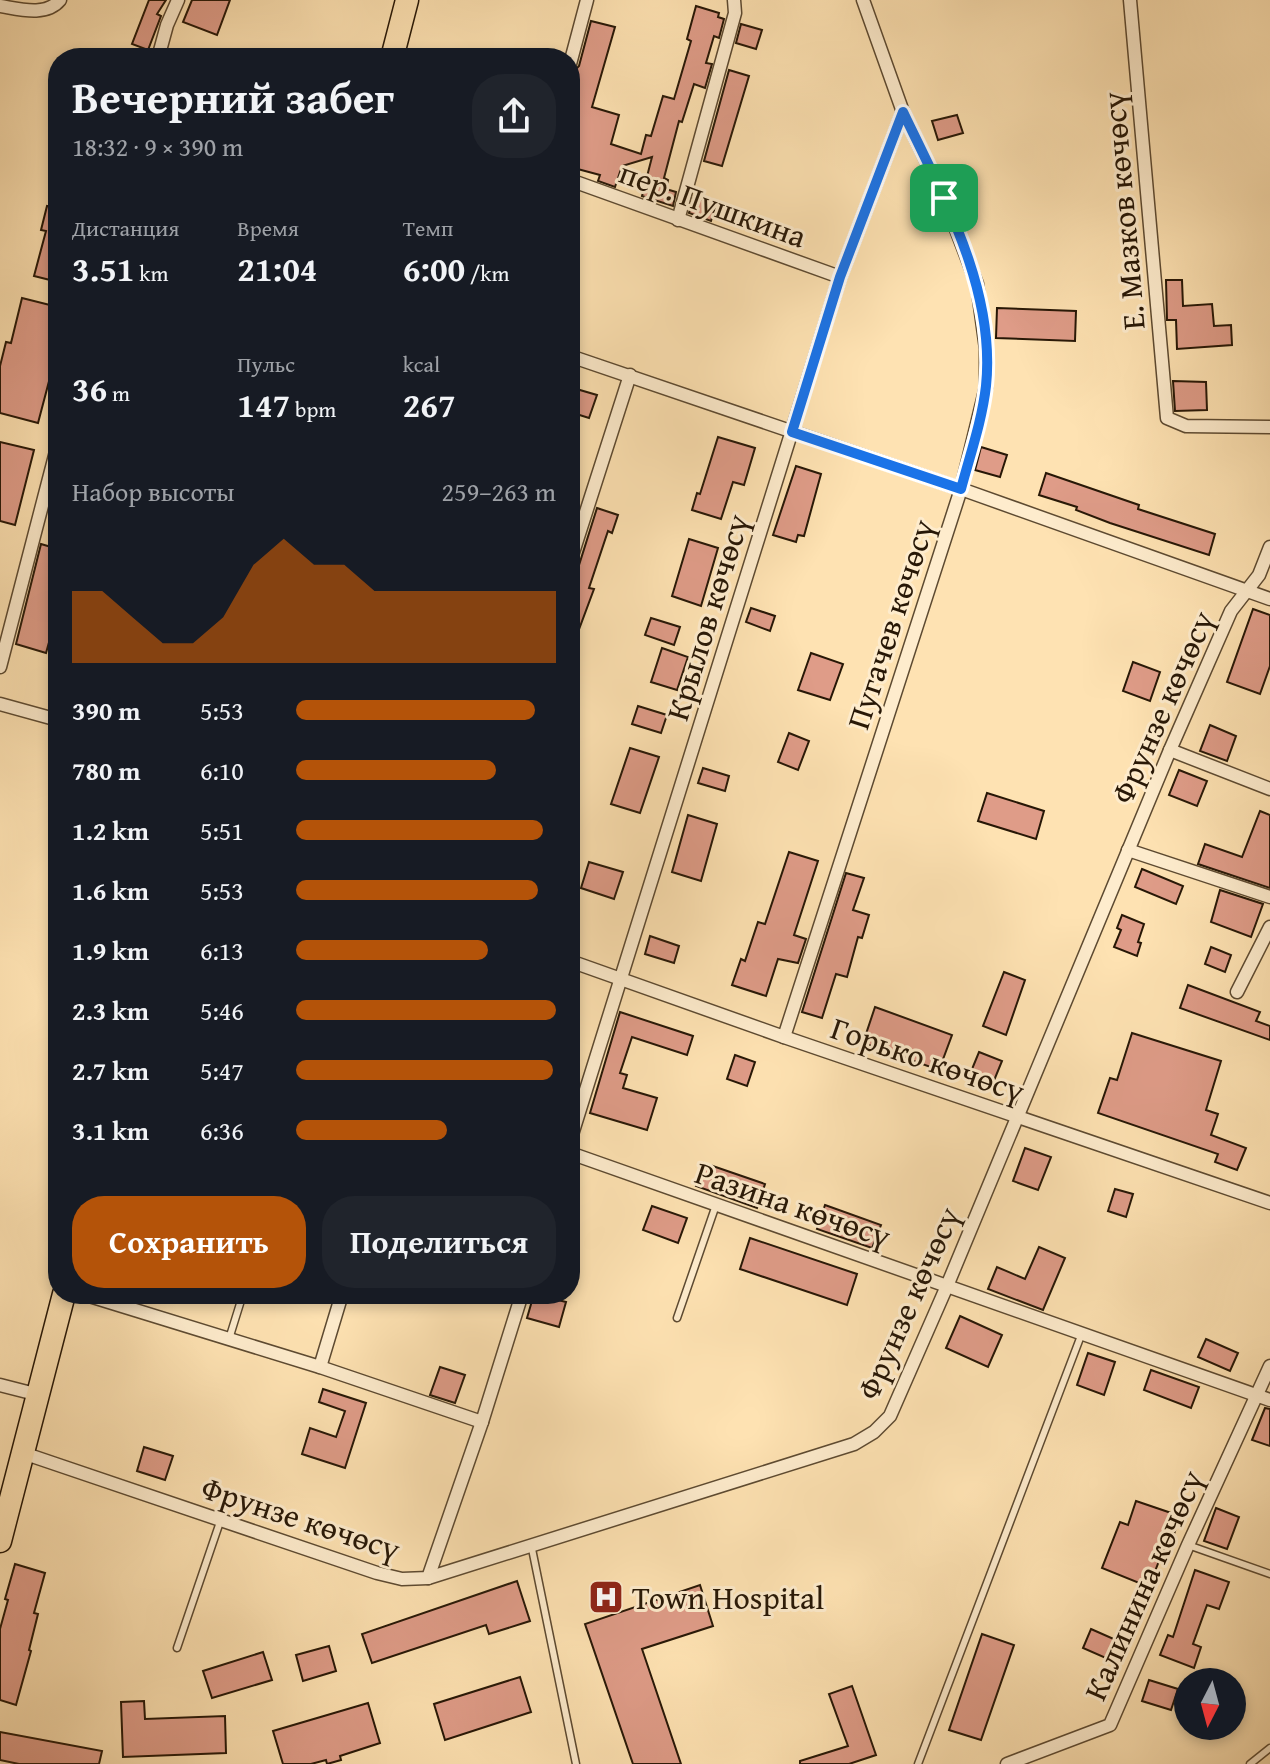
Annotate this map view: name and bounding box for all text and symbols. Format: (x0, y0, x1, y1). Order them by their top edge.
text: Вечерний забег (72, 65, 394, 129)
button: share (472, 74, 556, 158)
street label: Е. Мазков көчөсү (1089, 90, 1157, 332)
text: 18:32 · 9 × 390 m (72, 127, 243, 166)
street label: пер. Пушкина (613, 148, 814, 260)
pin (910, 164, 978, 232)
icon: arrive (922, 176, 966, 220)
text: Дистанция (72, 212, 180, 244)
text: Время (237, 212, 299, 244)
text: Темп (403, 212, 453, 244)
text: 3.51 (72, 244, 134, 293)
text: 21:04 (237, 244, 317, 293)
text: 6:00 (403, 244, 465, 293)
text: km (134, 257, 168, 289)
text: /km (465, 257, 510, 289)
text: Пульс (237, 348, 295, 380)
text: kcal (403, 348, 440, 380)
text: 36 (72, 364, 107, 413)
text: m (107, 377, 130, 409)
text: 147 (237, 380, 290, 429)
text: 267 (403, 380, 456, 429)
text: bpm (290, 393, 336, 425)
text: Набор высоты (72, 472, 234, 511)
text: 259–263 m (442, 472, 556, 511)
street label: Крылов көчөсү (653, 508, 761, 726)
street label: Пугачев көчөсү (834, 513, 946, 735)
street label: Фрунзе көчөсү (1099, 603, 1226, 811)
text: 390 m (72, 691, 140, 730)
text: 5:53 (200, 691, 244, 730)
text: 780 m (72, 751, 140, 790)
text: 6:10 (200, 751, 244, 790)
text: 1.2 km (72, 811, 149, 850)
text: 5:51 (200, 811, 244, 850)
text: 1.6 km (72, 871, 149, 910)
text: 5:53 (200, 871, 244, 910)
text: 1.9 km (72, 931, 149, 970)
text: 6:13 (200, 931, 244, 970)
text: 2.3 km (72, 991, 149, 1030)
text: 5:46 (200, 991, 244, 1030)
street label: Горько көчөсү (825, 1004, 1031, 1114)
text: 2.7 km (72, 1051, 149, 1090)
text: 5:47 (200, 1051, 244, 1090)
text: 3.1 km (72, 1111, 149, 1150)
text: 6:36 (200, 1111, 244, 1150)
street label: Разина көчөсү (689, 1149, 897, 1259)
button: Сохранить (72, 1196, 306, 1288)
button: Поделиться (322, 1196, 556, 1288)
street label: Фрунзе көчөсү (845, 1199, 972, 1407)
street label: Калинина көчөсү (1071, 1462, 1215, 1708)
street label: Фрунзе көчөсү (196, 1464, 407, 1572)
place label: Town Hospital (632, 1574, 824, 1621)
hospital icon: Town Hospital (587, 1578, 625, 1616)
north arrow (1174, 1668, 1246, 1740)
map controls (1174, 1668, 1246, 1740)

